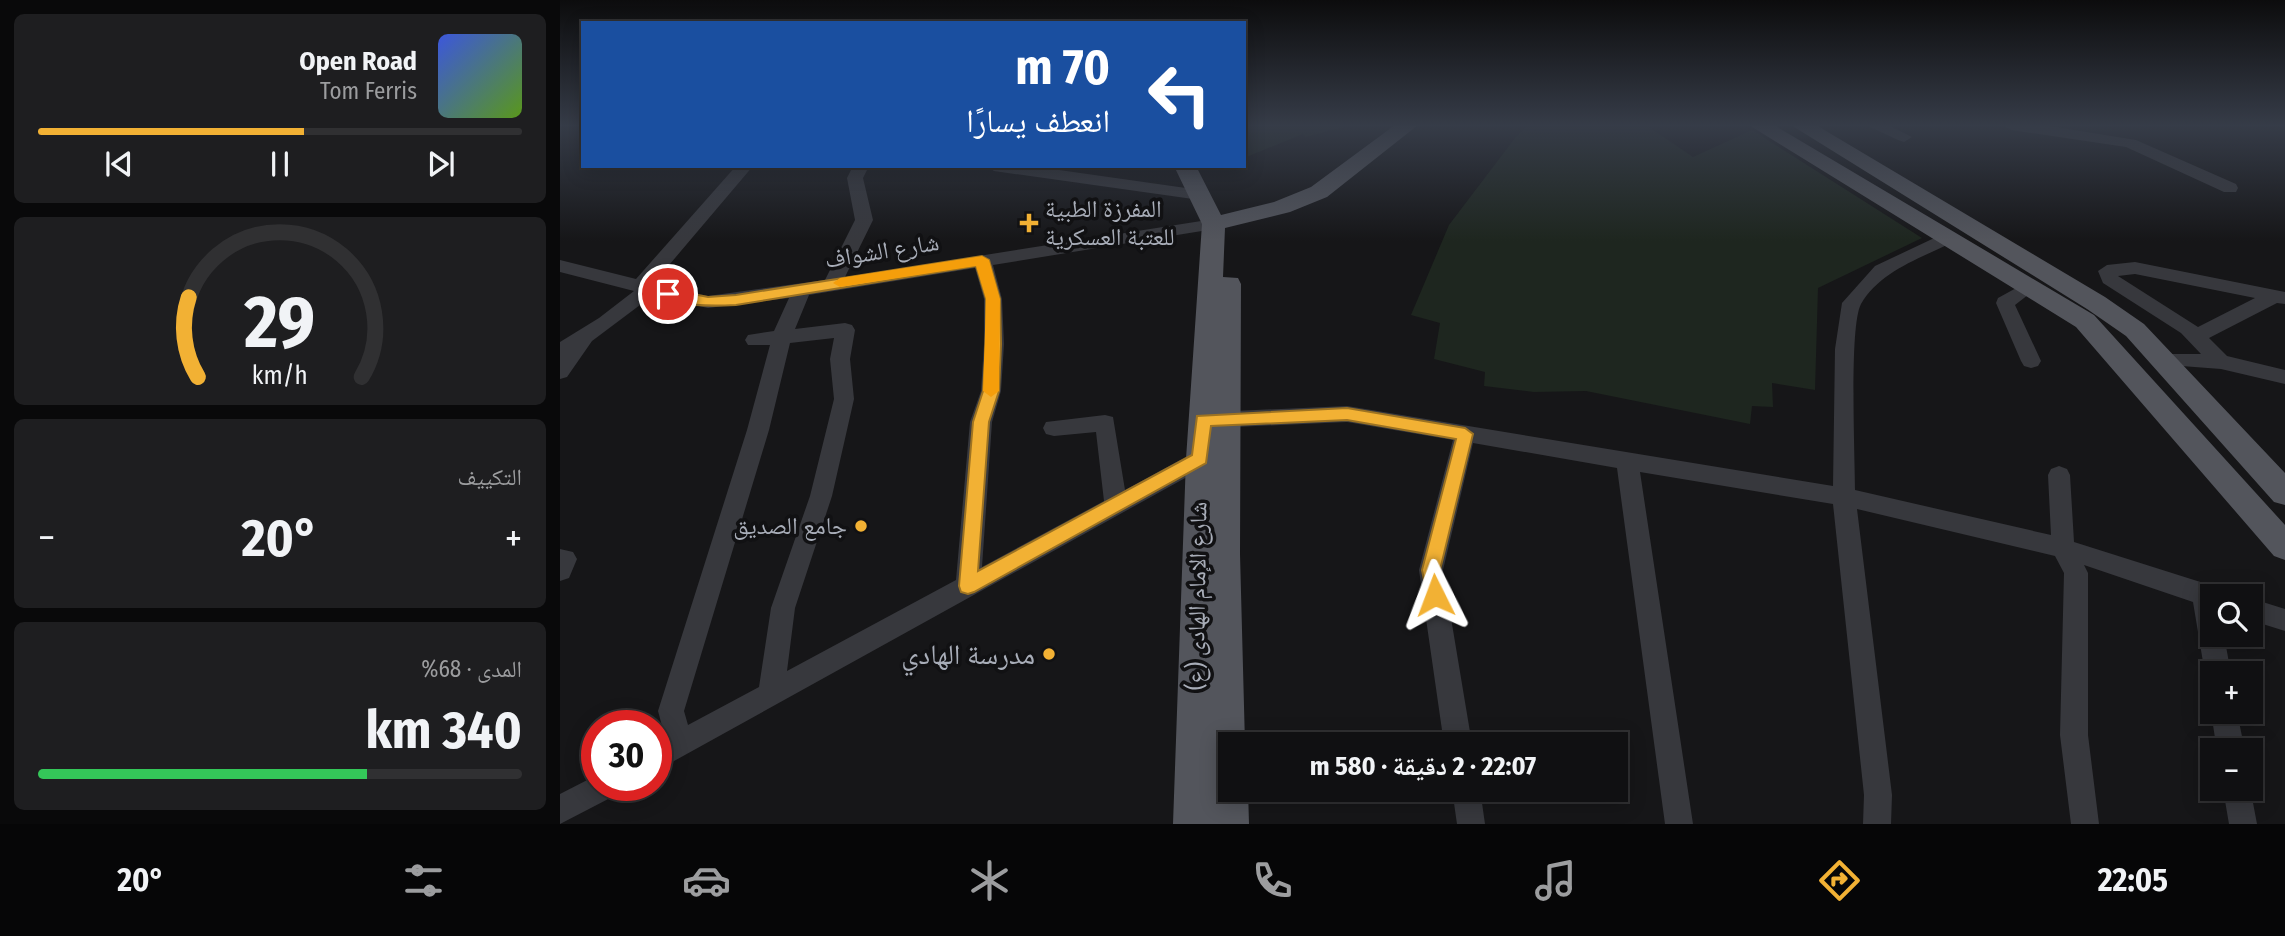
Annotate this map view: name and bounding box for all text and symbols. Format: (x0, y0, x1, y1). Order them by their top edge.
text: 70 m (1015, 38, 1110, 97)
text: Open Road (299, 46, 417, 77)
icon: left (1134, 49, 1225, 140)
text: Tom Ferris (320, 77, 417, 105)
text: انعطف يسارًا (966, 102, 1110, 140)
icon: previous (100, 145, 138, 183)
icon: pause (261, 145, 299, 183)
icon: next (422, 145, 460, 183)
place label: المفرزة الطبية للعتبة العسكرية (1045, 195, 1174, 251)
marker: المفرزة الطبية للعتبة العسكرية (1019, 213, 1039, 233)
street label: شارع الشواف (823, 228, 941, 275)
pin (638, 264, 698, 324)
icon: arrive (649, 275, 687, 313)
text: 29 (244, 279, 315, 366)
text: km/h (252, 361, 308, 391)
text: التكييف (457, 463, 522, 491)
street label: شارع الإمام الهادی (ع) (1181, 501, 1215, 691)
text: 20° (242, 507, 318, 570)
place label: جامع الصديق (733, 512, 847, 541)
text: − (38, 515, 55, 561)
text: + (505, 515, 522, 561)
marker: جامع الصديق (853, 518, 869, 534)
position arrow (1398, 558, 1472, 632)
map controls (2200, 584, 2263, 801)
button: search (2200, 584, 2263, 647)
place label: مدرسة الهادي (901, 638, 1035, 677)
marker: مدرسة الهادي (1041, 646, 1057, 662)
text: المدى · 68% (421, 655, 522, 683)
button: + (2200, 661, 2263, 724)
text: 340 km (365, 699, 522, 762)
speed limit sign: 30 (581, 710, 672, 801)
button: − (2200, 738, 2263, 801)
text: 22:07 · 2 دقيقة · 580 m (1310, 751, 1536, 782)
icon: filters (399, 856, 448, 905)
icon: car (682, 856, 731, 905)
icon: climate (965, 856, 1014, 905)
icon: phone (1248, 856, 1297, 905)
icon: music (1531, 856, 1580, 905)
icon: directions (1815, 856, 1864, 905)
text: 20° (117, 861, 164, 899)
text: 22:05 (2098, 861, 2168, 899)

